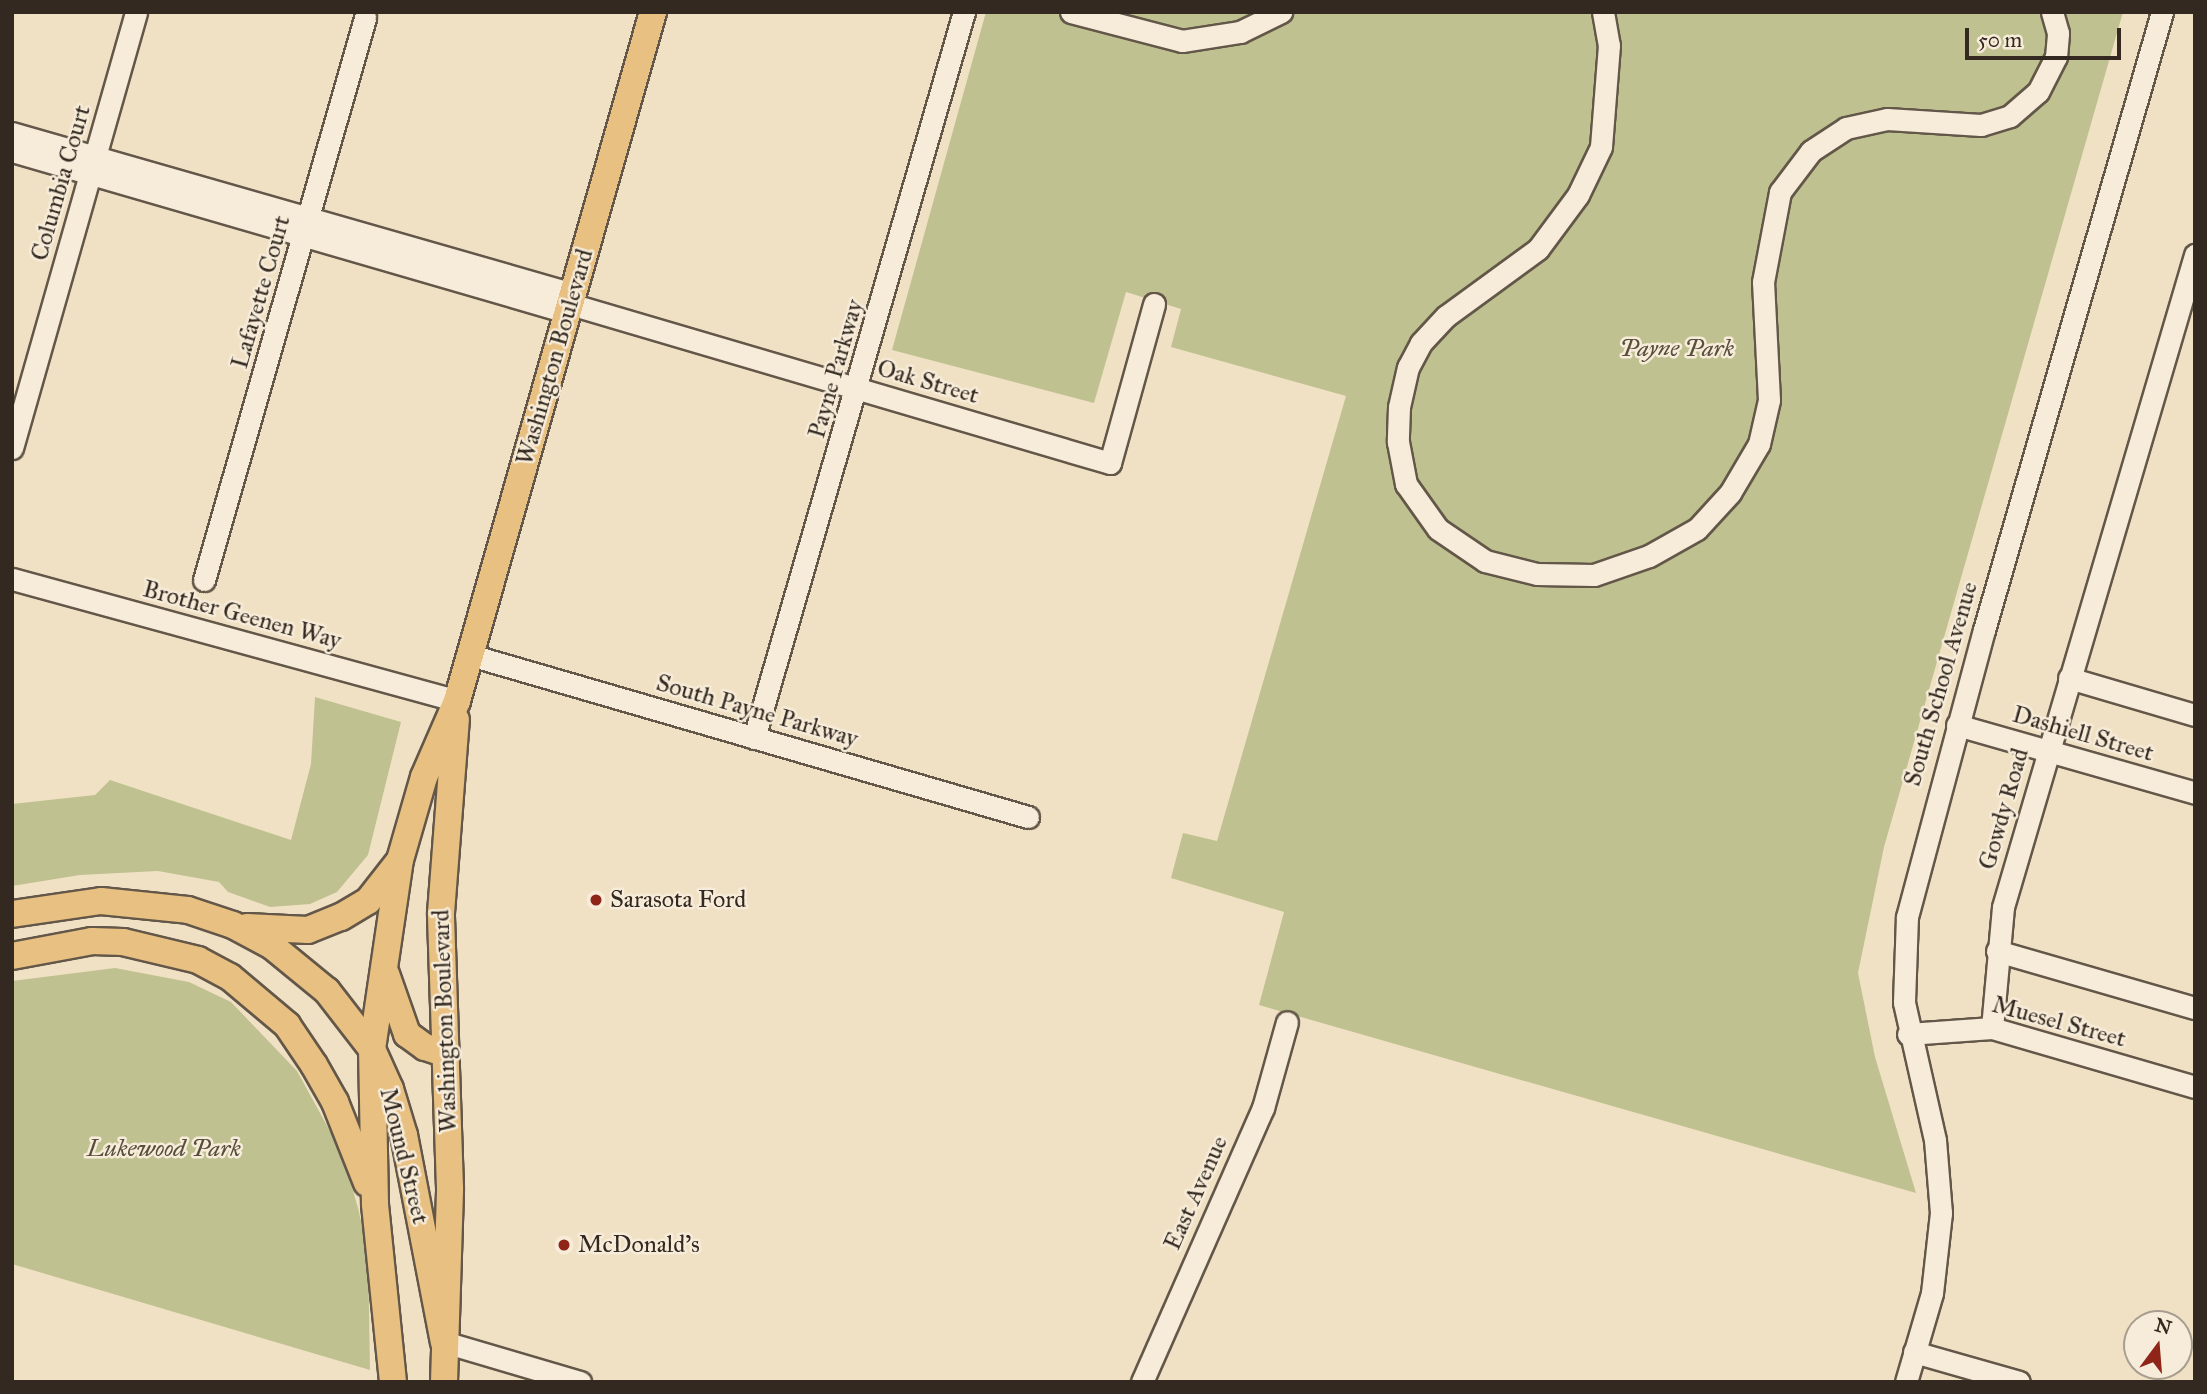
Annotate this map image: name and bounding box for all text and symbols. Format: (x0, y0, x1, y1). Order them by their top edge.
scale bar (1969, 14, 2125, 58)
text: 50 m (1978, 27, 2022, 53)
street label: Columbia Court (25, 102, 97, 264)
street label: Lafayette Court (225, 212, 297, 372)
street label: Washington Boulevard (510, 246, 600, 468)
street label: Payne Parkway (802, 296, 870, 442)
park label: Payne Park (1620, 335, 1734, 363)
street label: Oak Street (874, 354, 982, 410)
street label: Brother Geenen Way (140, 575, 344, 655)
street label: South School Avenue (1898, 579, 1984, 789)
street label: South Payne Parkway (653, 668, 861, 754)
street label: Dashiell Street (2009, 700, 2157, 768)
street label: Gowdy Road (1973, 745, 2035, 873)
place label: Sarasota Ford (610, 886, 746, 914)
marker: Sarasota Ford (588, 892, 604, 908)
street label: Washington Boulevard (427, 909, 463, 1133)
street label: Muesel Street (1989, 990, 2129, 1054)
street label: Mound Street (373, 1085, 435, 1227)
street label: East Avenue (1158, 1132, 1234, 1254)
park label: Lukewood Park (87, 1135, 241, 1163)
place label: McDonald's (578, 1231, 700, 1259)
marker: McDonald's (556, 1237, 572, 1253)
north arrow (2123, 1310, 2193, 1380)
text: N (2152, 1313, 2174, 1340)

